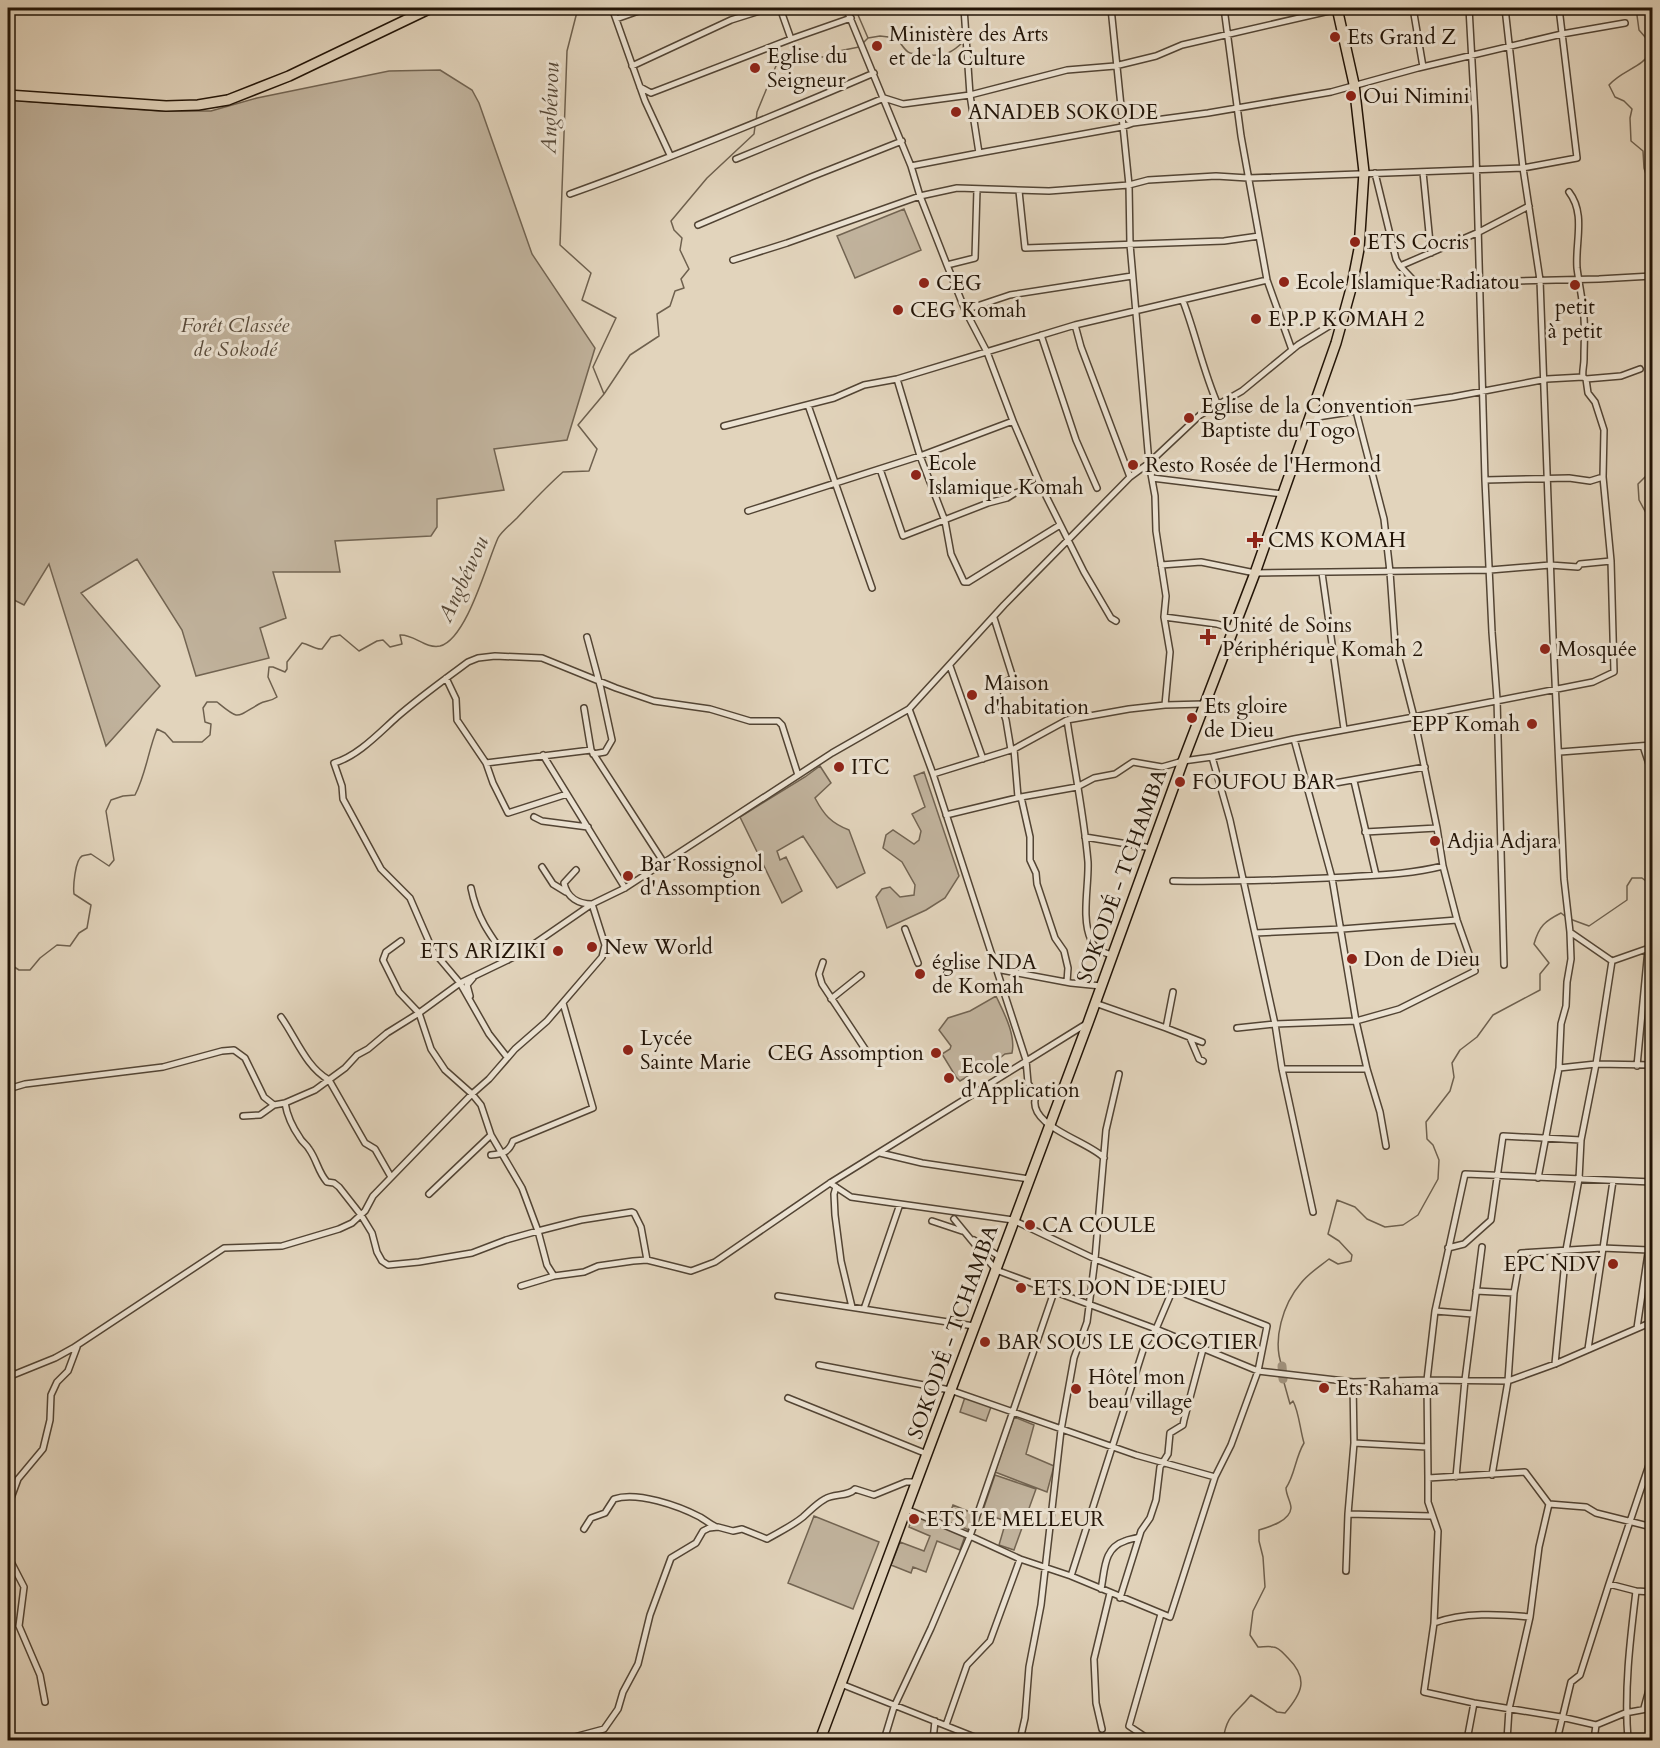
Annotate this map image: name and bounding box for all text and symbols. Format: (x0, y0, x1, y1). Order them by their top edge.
place label: Ministère des Arts et de la Culture (889, 20, 1048, 73)
place label: Ets Grand Z (1347, 23, 1456, 52)
marker: Ets Grand Z (1328, 30, 1342, 44)
marker: Ministère des Arts et de la Culture (870, 39, 884, 53)
place label: Eglise du Seigneur (767, 42, 848, 95)
water label: Angbéwou (533, 61, 567, 156)
marker: Eglise du Seigneur (748, 61, 762, 75)
place label: Oui Nimini (1363, 82, 1470, 111)
marker: Oui Nimini (1344, 89, 1358, 103)
place label: ANADEB SOKODE (968, 98, 1158, 127)
marker: ANADEB SOKODE (949, 105, 963, 119)
place label: ETS Cocris (1367, 228, 1469, 257)
marker: ETS Cocris (1348, 235, 1362, 249)
place label: Ecole Islamique Radiatou (1296, 268, 1520, 297)
place label: CEG (936, 269, 982, 298)
marker: Ecole Islamique Radiatou (1277, 275, 1291, 289)
marker: CEG (917, 276, 931, 290)
marker: petit à petit (1568, 278, 1582, 292)
place label: petit à petit (1548, 293, 1603, 346)
place label: CEG Komah (910, 296, 1027, 325)
marker: CEG Komah (891, 303, 905, 317)
place label: E.P.P KOMAH 2 (1268, 305, 1425, 334)
park label: Forêt Classée de Sokodé (181, 311, 290, 364)
marker: E.P.P KOMAH 2 (1249, 312, 1263, 326)
place label: Eglise de la Convention Baptiste du Togo (1201, 392, 1413, 445)
marker: Eglise de la Convention Baptiste du Togo (1182, 411, 1196, 425)
place label: Ecole Islamique Komah (928, 449, 1084, 502)
place label: Resto Rosée de l'Hermond (1145, 451, 1381, 480)
marker: Resto Rosée de l'Hermond (1126, 458, 1140, 472)
marker: Ecole Islamique Komah (909, 468, 923, 482)
place label: CMS KOMAH (1268, 526, 1406, 555)
water label: Angbéwou (430, 531, 496, 628)
marker: CMS KOMAH (1246, 531, 1264, 549)
place label: Unité de Soins Périphérique Komah 2 (1222, 611, 1423, 664)
marker: Unité de Soins Périphérique Komah 2 (1199, 628, 1217, 646)
place label: Mosquée (1557, 635, 1637, 664)
marker: Mosquée (1538, 642, 1552, 656)
place label: Maison d'habitation (984, 669, 1089, 722)
marker: Maison d'habitation (965, 688, 979, 702)
place label: Ets gloire de Dieu (1204, 692, 1288, 745)
place label: EPP Komah (1411, 710, 1520, 739)
marker: Ets gloire de Dieu (1185, 711, 1199, 725)
marker: EPP Komah (1525, 717, 1539, 731)
place label: ITC (851, 753, 890, 782)
marker: ITC (832, 760, 846, 774)
street label: SOKODÉ - TCHAMBA (1070, 765, 1174, 987)
place label: FOUFOU BAR (1192, 768, 1336, 797)
marker: FOUFOU BAR (1173, 775, 1187, 789)
place label: Adjia Adjara (1447, 827, 1558, 856)
marker: Adjia Adjara (1428, 834, 1442, 848)
place label: Bar Rossignol d'Assomption (640, 850, 763, 903)
marker: Bar Rossignol d'Assomption (621, 869, 635, 883)
place label: New World (604, 933, 713, 962)
place label: ETS ARIZIKI (420, 937, 546, 966)
marker: New World (585, 940, 599, 954)
marker: ETS ARIZIKI (551, 944, 565, 958)
place label: Don de Dieu (1364, 945, 1480, 974)
place label: église NDA de Komah (932, 948, 1037, 1001)
marker: Don de Dieu (1345, 952, 1359, 966)
marker: église NDA de Komah (913, 967, 927, 981)
place label: Lycée Sainte Marie (640, 1024, 751, 1077)
place label: CEG Assomption (768, 1039, 924, 1068)
marker: Lycée Sainte Marie (621, 1043, 635, 1057)
marker: CEG Assomption (929, 1046, 943, 1060)
place label: Ecole d'Application (961, 1052, 1080, 1105)
marker: Ecole d'Application (942, 1071, 956, 1085)
place label: CA COULE (1042, 1211, 1156, 1240)
marker: CA COULE (1023, 1218, 1037, 1232)
street label: SOKODÉ - TCHAMBA (901, 1221, 1005, 1443)
place label: EPC NDV (1504, 1250, 1602, 1279)
marker: EPC NDV (1606, 1257, 1620, 1271)
place label: ETS DON DE DIEU (1033, 1274, 1226, 1303)
marker: ETS DON DE DIEU (1014, 1281, 1028, 1295)
place label: BAR SOUS LE COCOTIER (997, 1328, 1259, 1357)
marker: BAR SOUS LE COCOTIER (978, 1335, 992, 1349)
place label: Hôtel mon beau village (1088, 1363, 1193, 1416)
place label: Ets Rahama (1336, 1374, 1439, 1403)
marker: Ets Rahama (1317, 1381, 1331, 1395)
marker: Hôtel mon beau village (1069, 1382, 1083, 1396)
place label: ETS LE MELLEUR (926, 1505, 1105, 1534)
marker: ETS LE MELLEUR (907, 1512, 921, 1526)

